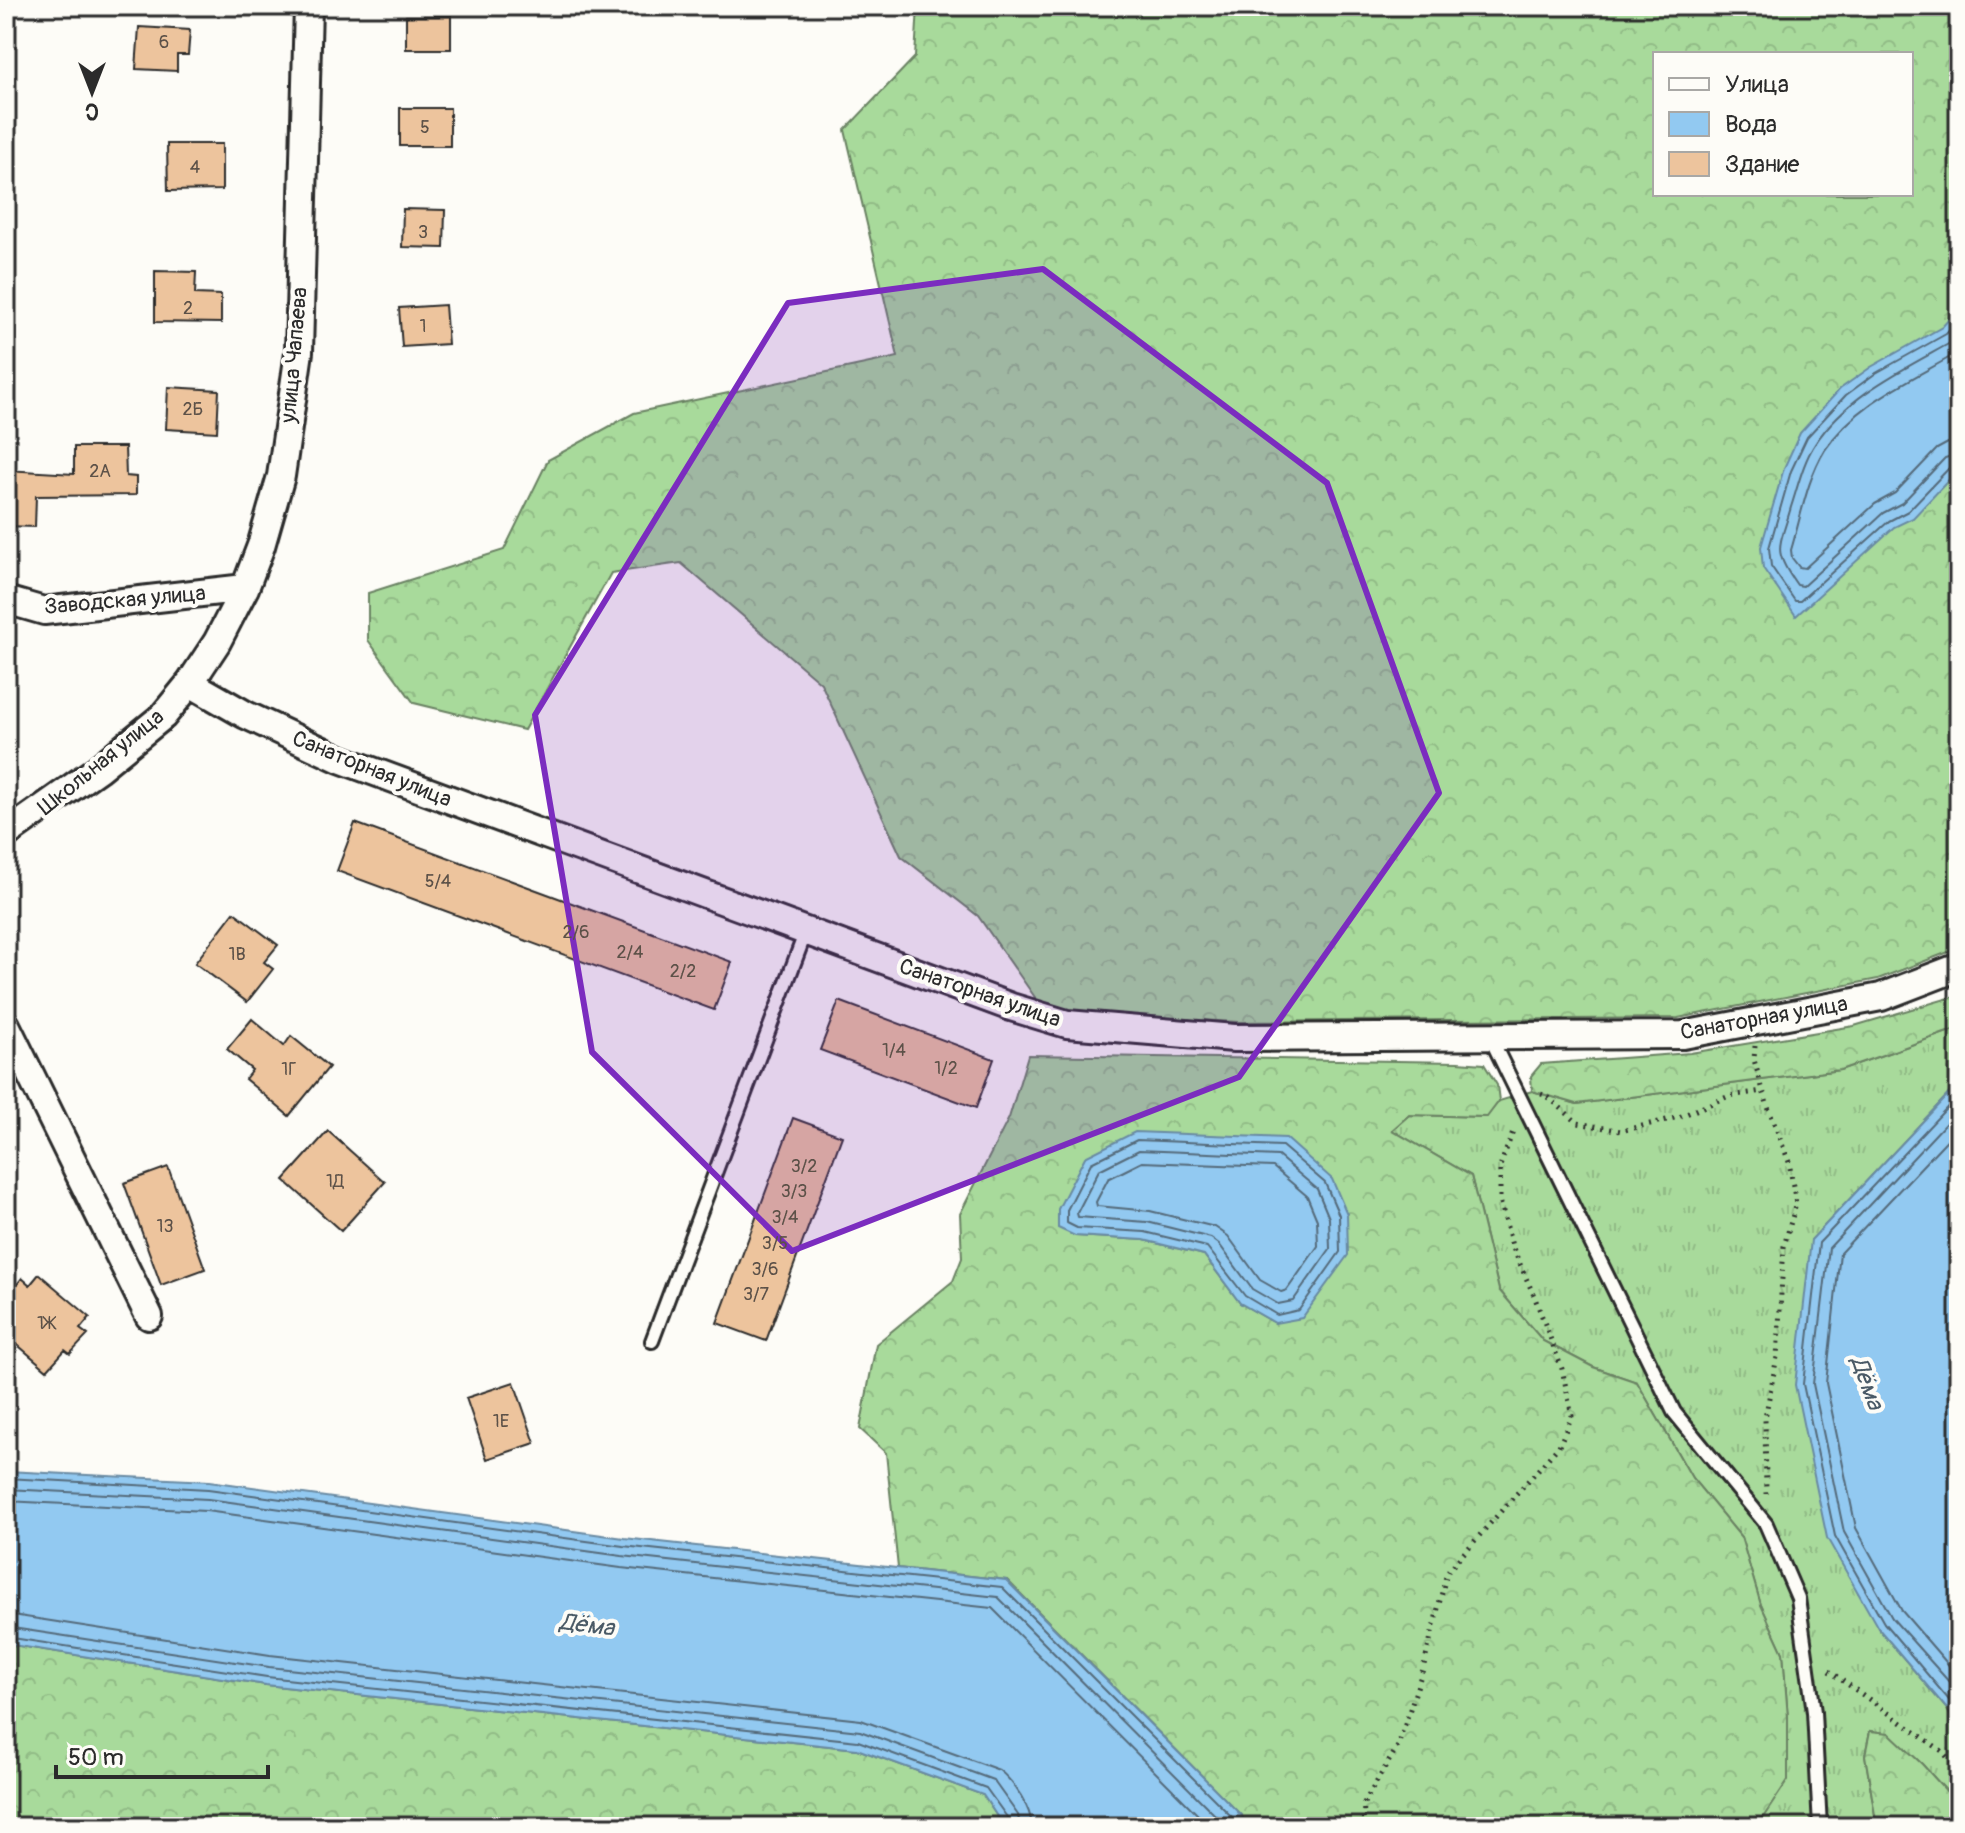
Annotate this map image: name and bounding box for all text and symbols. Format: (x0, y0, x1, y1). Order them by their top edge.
house number: 6 (159, 31, 169, 54)
north arrow (52, 52, 132, 132)
legend (1653, 52, 1913, 196)
text: Улица (1725, 70, 1789, 99)
text: С (85, 97, 99, 125)
text: Вода (1725, 110, 1777, 139)
house number: 5 (420, 116, 430, 139)
text: Здание (1725, 150, 1800, 179)
house number: 4 (190, 156, 201, 179)
house number: 3 (418, 221, 428, 244)
street label: улица Чапаева (274, 286, 314, 425)
house number: 2 (183, 297, 193, 320)
house number: 1 (419, 315, 427, 338)
house number: 2Б (183, 398, 203, 421)
house number: 2А (89, 460, 111, 483)
street label: Заводская улица (43, 579, 207, 621)
street label: Школьная улица (32, 703, 170, 821)
street label: Санаторная улица (288, 724, 456, 814)
house number: 5/4 (425, 870, 452, 893)
house number: 2/6 (563, 921, 590, 944)
house number: 2/4 (617, 941, 644, 964)
house number: 1В (228, 943, 246, 966)
street label: Санаторная улица (895, 952, 1065, 1034)
house number: 2/2 (670, 960, 696, 983)
street label: Санаторная улица (1678, 990, 1850, 1046)
house number: 1/4 (882, 1039, 907, 1062)
house number: 1/2 (934, 1057, 958, 1080)
house number: 1Г (281, 1058, 297, 1081)
house number: 3/2 (791, 1155, 817, 1178)
house number: 1Д (326, 1170, 344, 1193)
house number: 3/3 (781, 1180, 807, 1203)
house number: 3/4 (772, 1206, 799, 1229)
house number: 13 (156, 1215, 174, 1238)
house number: 3/5 (762, 1232, 788, 1255)
house number: 3/6 (752, 1258, 778, 1281)
house number: 3/7 (743, 1283, 769, 1306)
house number: 1Ж (37, 1312, 57, 1335)
water label: Дёма (1844, 1352, 1891, 1415)
house number: 1Е (493, 1410, 509, 1433)
water label: Дёма (557, 1607, 618, 1643)
scale bar (56, 1729, 268, 1779)
text: 50 m (68, 1743, 124, 1772)

